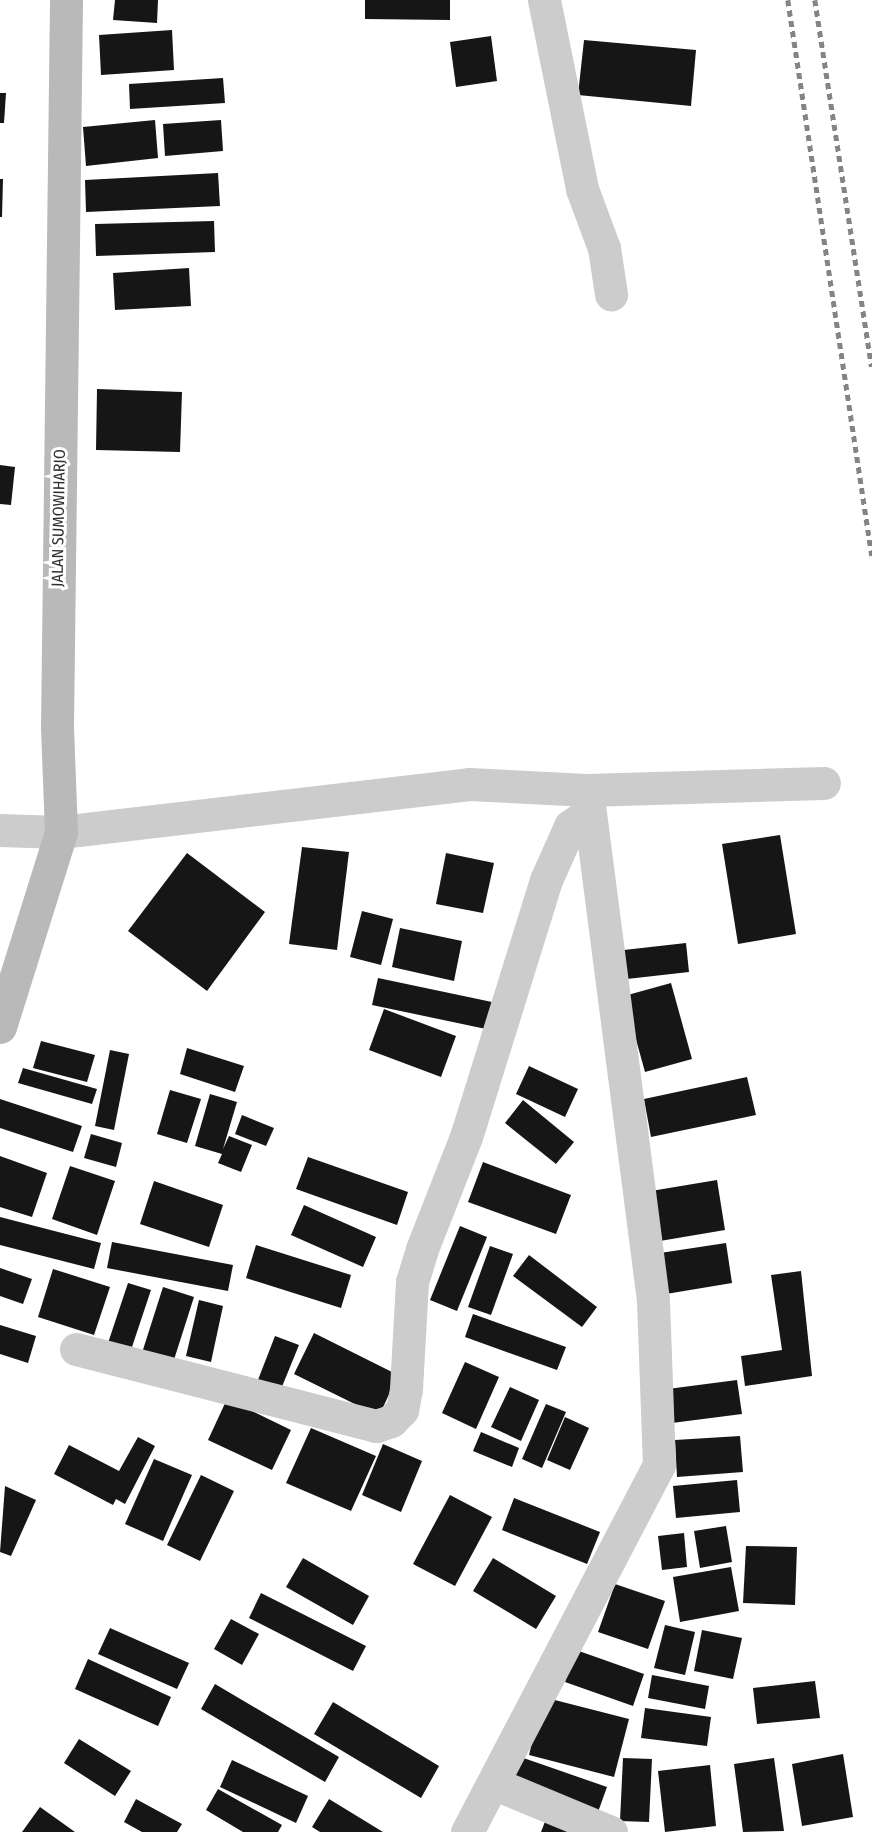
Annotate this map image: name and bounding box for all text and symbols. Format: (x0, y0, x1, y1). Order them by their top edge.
street label: JALAN SUMOWIHARJO (48, 449, 70, 587)

